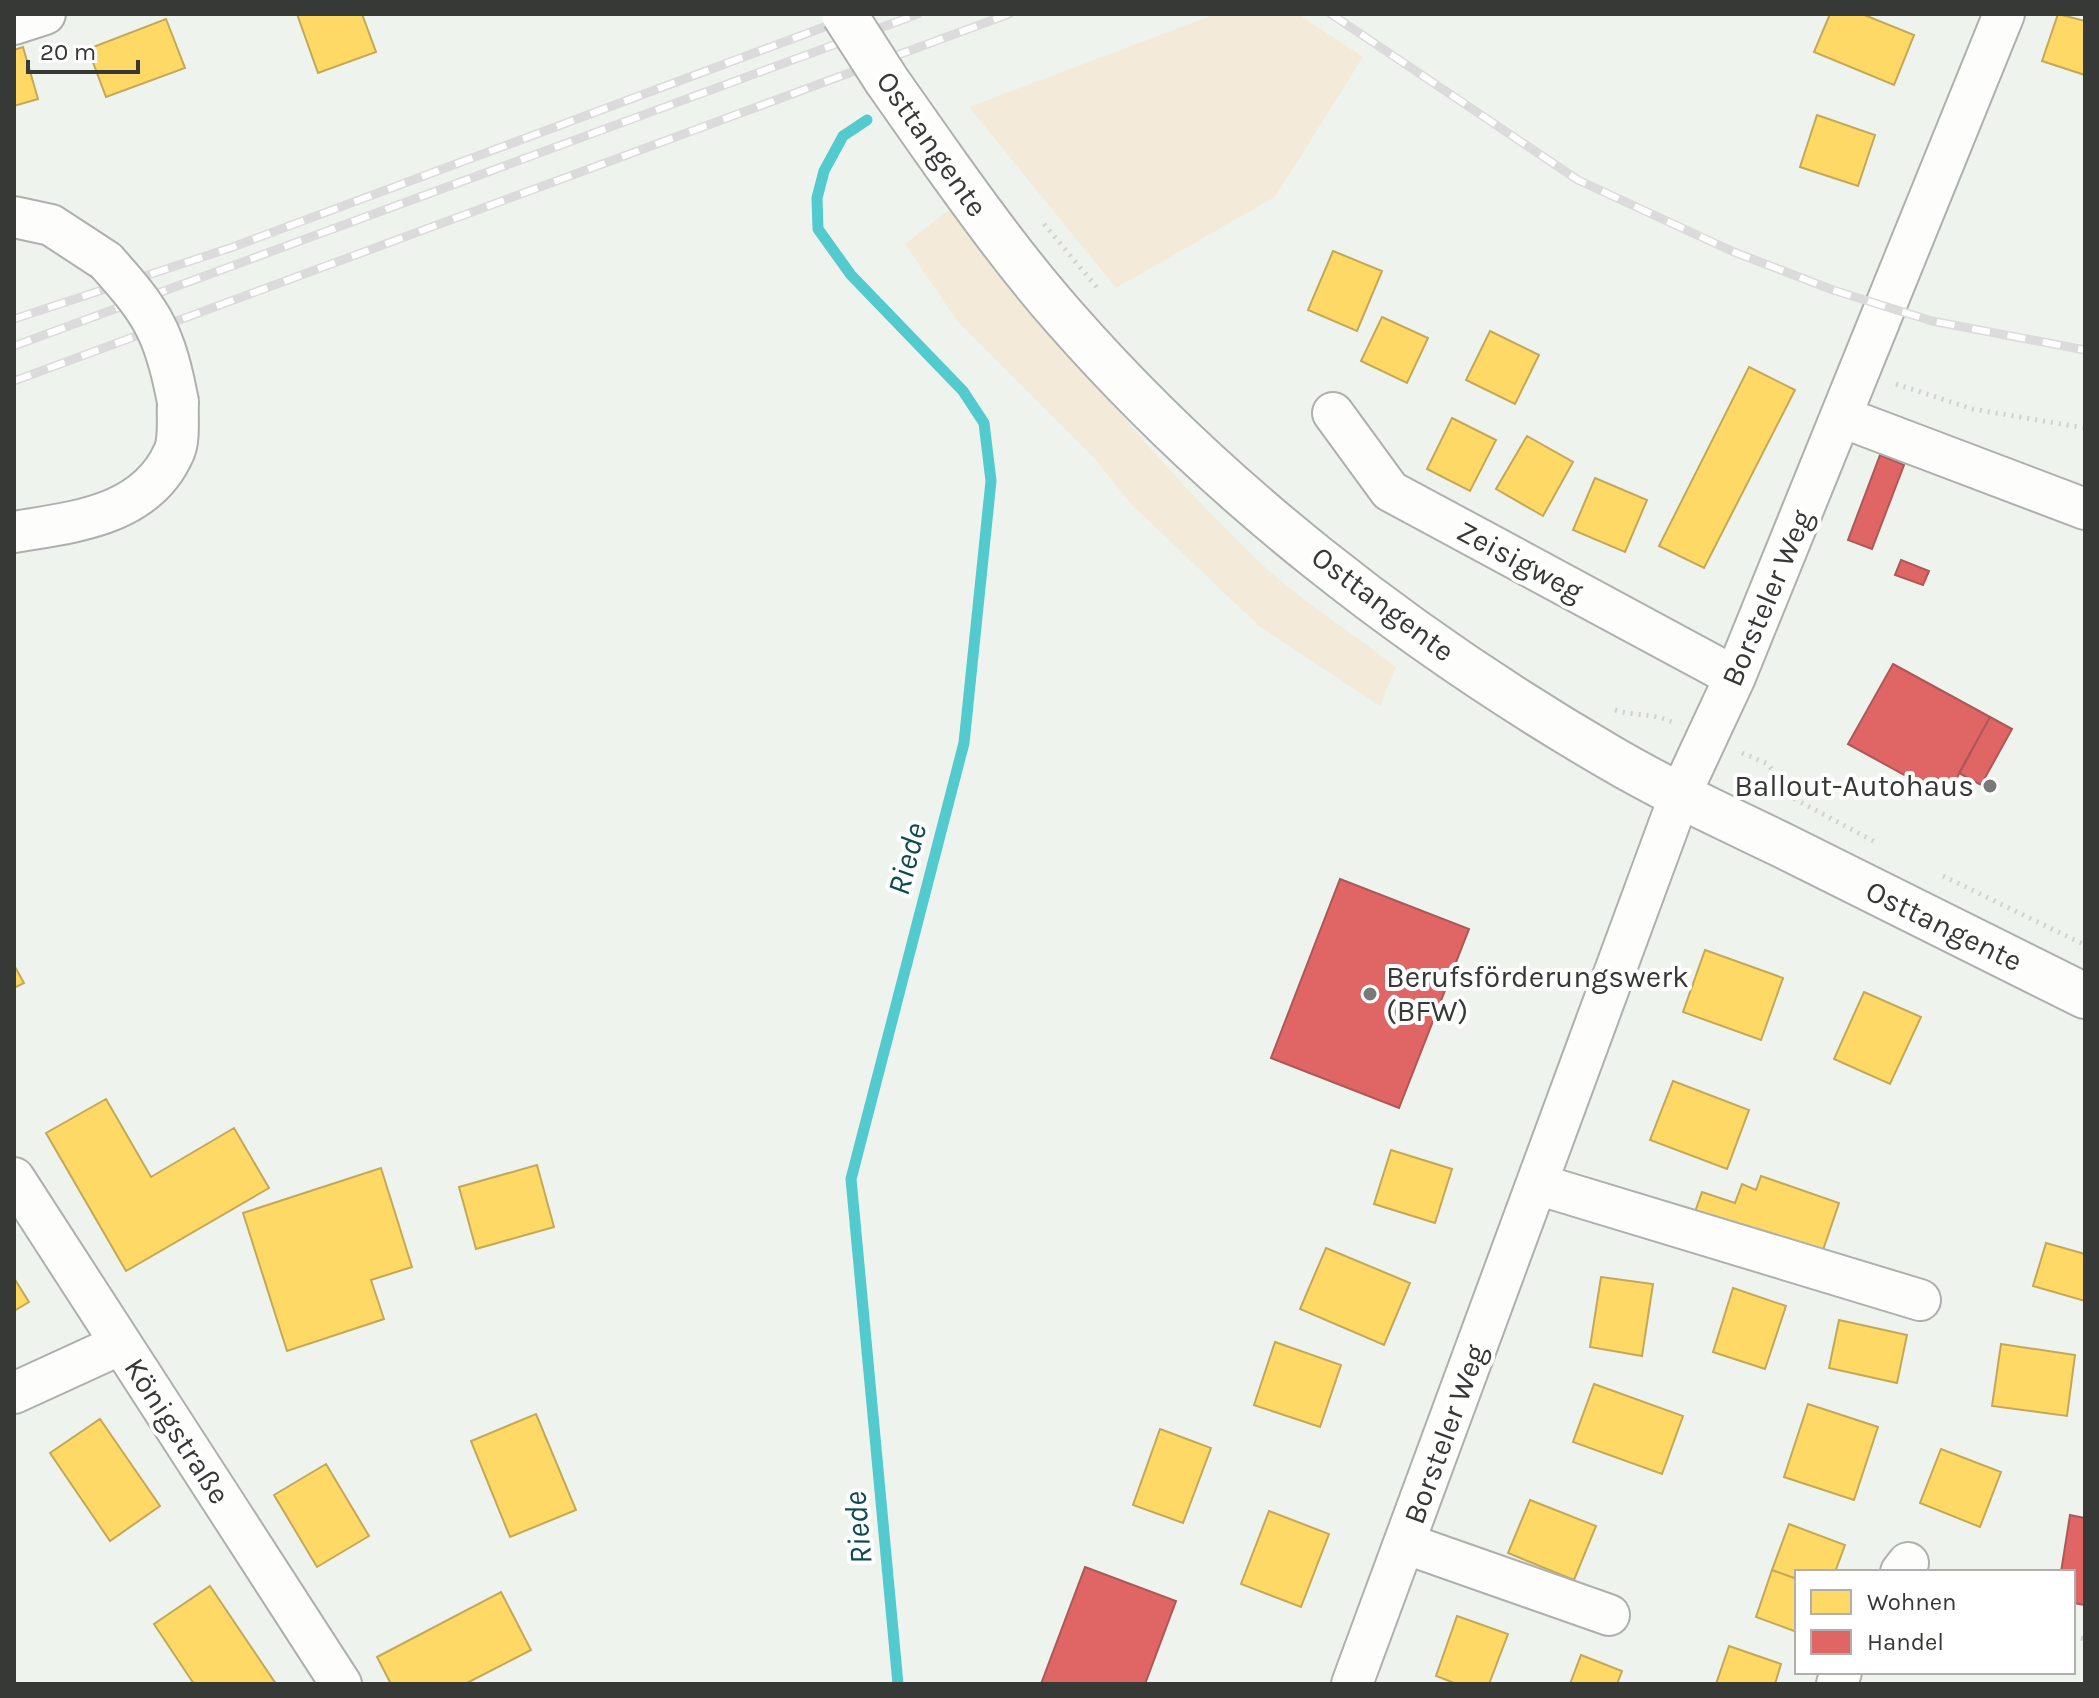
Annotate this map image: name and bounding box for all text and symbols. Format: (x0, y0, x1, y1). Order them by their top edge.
scale bar (28, 24, 138, 74)
text: 20 m (40, 38, 96, 66)
street label: Osttangente (869, 64, 995, 224)
street label: Borsteler Weg (1714, 504, 1820, 692)
street label: Zeisigweg (1451, 513, 1589, 609)
street label: Osttangente (1305, 539, 1461, 669)
place label: Ballout-Autohaus (1734, 768, 1974, 804)
marker: Ballout-Autohaus (1981, 777, 1999, 795)
water label: Riede (880, 819, 934, 899)
street label: Osttangente (1860, 873, 2028, 979)
place label: Berufsförderungswerk (BFW) (1386, 959, 1689, 1029)
marker: Berufsförderungswerk (BFW) (1361, 985, 1379, 1003)
street label: Borsteler Weg (1396, 1339, 1494, 1529)
street label: Königstraße (116, 1351, 238, 1511)
water label: Riede (836, 1490, 880, 1566)
legend (1795, 1570, 2075, 1674)
text: Wohnen (1867, 1588, 1957, 1616)
text: Handel (1867, 1628, 1944, 1656)

